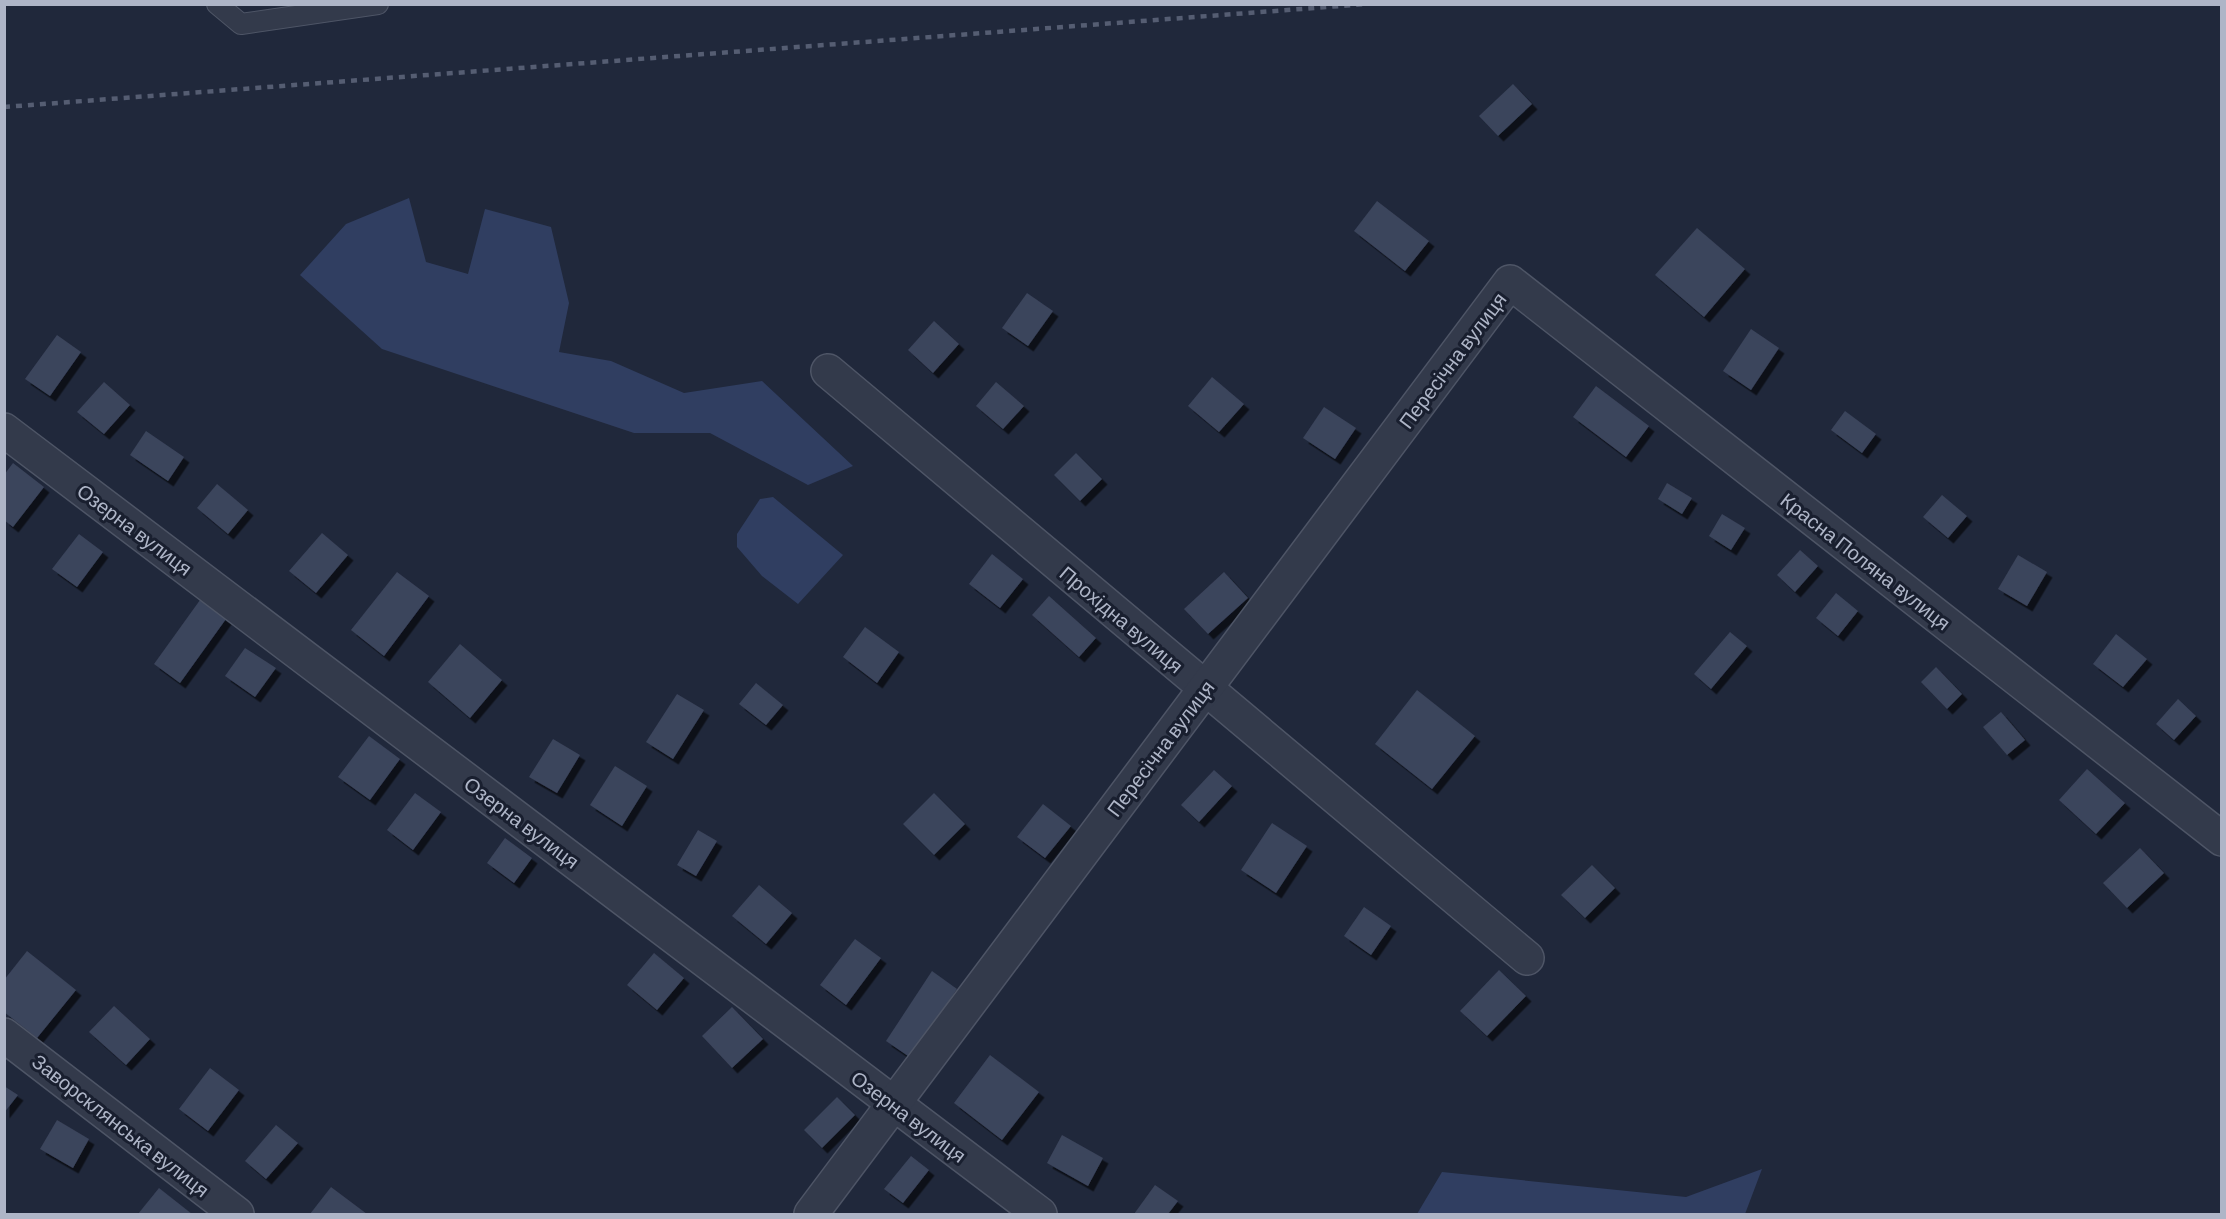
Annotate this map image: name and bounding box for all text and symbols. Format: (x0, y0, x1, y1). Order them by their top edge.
street label: Пересічна вулиця (1393, 287, 1511, 433)
street label: Озерна вулиця (73, 478, 197, 580)
street label: Красна Поляна вулиця (1776, 487, 1956, 635)
street label: Прохідна вулиця (1055, 560, 1189, 678)
street label: Пересічна вулиця (1101, 675, 1219, 821)
street label: Озерна вулиця (460, 771, 584, 873)
street label: Заворсклянська вулиця (28, 1048, 214, 1202)
street label: Озерна вулиця (847, 1065, 971, 1167)

